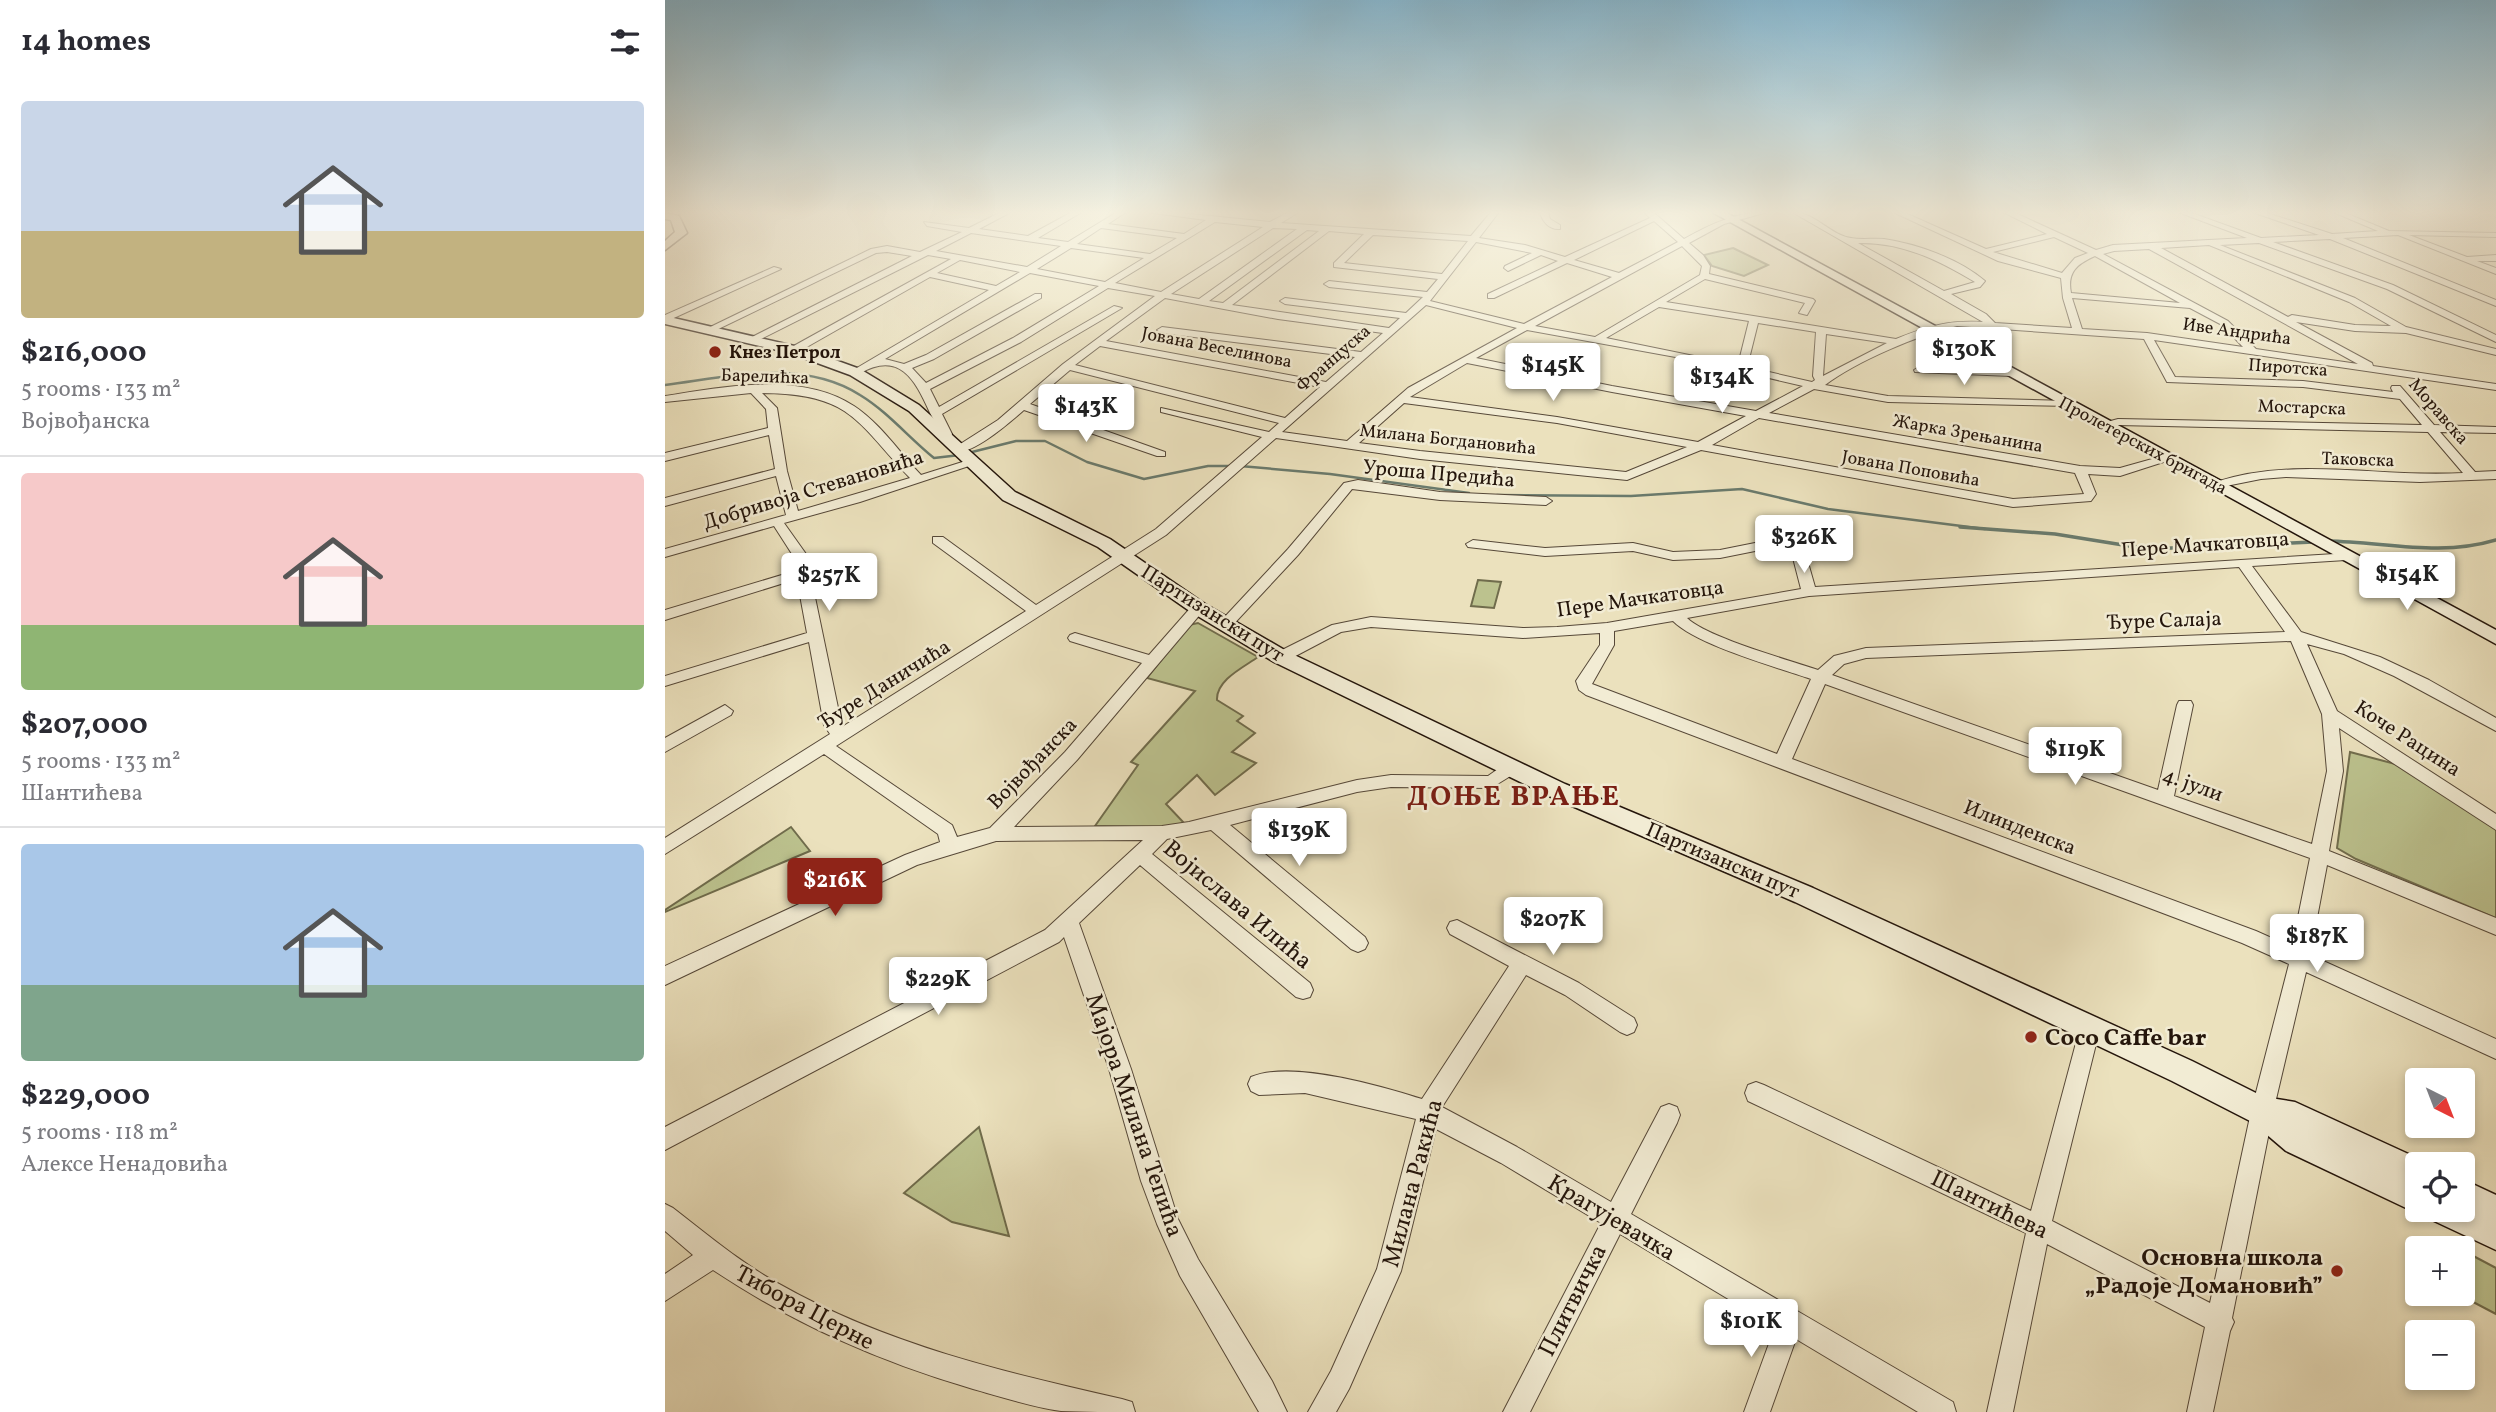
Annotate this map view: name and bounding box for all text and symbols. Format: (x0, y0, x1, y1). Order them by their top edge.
text: 14 homes (21, 21, 151, 63)
icon: filters (606, 23, 644, 61)
icon: home (270, 147, 396, 273)
street label: Иве Андрића (2181, 312, 2293, 352)
street label: Француска (1291, 320, 1377, 399)
street label: Јована Веселинова (1139, 322, 1294, 375)
pin: $130K (1915, 328, 2013, 387)
text: $216,000 (21, 332, 147, 374)
text: $130K (1932, 334, 1996, 366)
place label: Кнез Петрол (729, 341, 840, 366)
marker: Кнез Петрол (707, 344, 723, 360)
pin: $145K (1504, 344, 1602, 403)
text: $145K (1521, 350, 1585, 382)
street label: Пиротска (2247, 353, 2329, 384)
pin: $134K (1673, 356, 1771, 415)
text: $134K (1690, 362, 1754, 394)
street label: Барелићка (720, 363, 810, 392)
street label: Моравска (2402, 373, 2474, 451)
text: 5 rooms · 133 m² (21, 374, 181, 406)
pin: $143K (1037, 384, 1135, 444)
text: $143K (1054, 391, 1118, 423)
street label: Пролетерских бригада (2054, 391, 2231, 501)
street label: Мостарска (2257, 394, 2347, 423)
text: Војвођанска (21, 406, 150, 438)
street label: Жарка Зрењанина (1891, 409, 2045, 460)
street label: Милана Богдановића (1358, 419, 1537, 462)
street label: Добривоја Стевановића (699, 443, 928, 538)
street label: Јована Поповића (1840, 445, 1982, 494)
street label: Таковска (2321, 447, 2395, 474)
street label: Уроша Предића (1362, 453, 1516, 496)
pin: $326K (1755, 516, 1853, 575)
icon: home (270, 519, 396, 645)
text: $326K (1771, 522, 1837, 554)
street label: Пере Мачкатовца (2120, 525, 2290, 566)
pin: $154K (2358, 552, 2456, 612)
pin: $257K (780, 554, 878, 613)
street label: Партизански пут (1135, 558, 1290, 670)
text: $154K (2375, 559, 2439, 591)
text: $257K (797, 560, 861, 592)
street label: Пере Мачкатовца (1555, 573, 1726, 626)
street label: Ђуре Салаја (2106, 605, 2222, 638)
street label: Ђуре Даничића (813, 633, 957, 738)
street label: Коче Рацина (2348, 694, 2466, 785)
text: $207,000 (21, 704, 148, 746)
street label: Војвођанска (982, 711, 1085, 817)
pin: $119K (2026, 728, 2124, 787)
text: $119K (2045, 734, 2105, 766)
text: 5 rooms · 133 m² (21, 746, 181, 778)
street label: 4. јули (2158, 761, 2227, 810)
text: Шантићева (21, 778, 143, 810)
district label: ДОЊЕ ВРАЊЕ (1407, 778, 1621, 817)
street label: Илинденска (1959, 794, 2080, 863)
pin: $139K (1250, 808, 1348, 868)
text: $139K (1268, 815, 1330, 847)
street label: Партизански пут (1641, 816, 1804, 907)
street label: Војислава Илића (1155, 833, 1319, 978)
pin: $216K (786, 858, 884, 918)
text: $216K (803, 865, 867, 897)
icon: home (270, 890, 396, 1016)
pin: $207K (1504, 898, 1602, 957)
text: $207K (1520, 904, 1586, 936)
pin: $187K (2268, 914, 2366, 974)
text: $187K (2286, 921, 2348, 953)
pin: $229K (889, 958, 987, 1017)
text: $229K (905, 964, 971, 996)
street label: Мајора Милана Тепића (1075, 989, 1191, 1242)
place label: Coco Caffe bar (2045, 1022, 2206, 1056)
marker: Coco Caffe bar (2023, 1029, 2039, 1045)
north arrow (2405, 1068, 2475, 1138)
map controls (2405, 1068, 2475, 1390)
text: $229,000 (21, 1075, 150, 1117)
street label: Милана Ракића (1375, 1096, 1453, 1271)
text: 5 rooms · 118 m² (21, 1117, 178, 1149)
text: Алексе Ненадовића (21, 1149, 228, 1181)
button: locate (2405, 1152, 2475, 1222)
street label: Шантићева (1925, 1163, 2054, 1249)
street label: Крагујевачка (1540, 1167, 1682, 1270)
button: + (2405, 1236, 2475, 1306)
street label: Плитвичка (1531, 1239, 1617, 1363)
place label: Основна школа „Радоје Домановић” (2085, 1242, 2323, 1304)
street label: Тибора Церне (728, 1258, 880, 1360)
marker: Основна школа „Радоје Домановић” (2329, 1263, 2345, 1279)
pin: $101K (1702, 1300, 1800, 1359)
text: $101K (1720, 1306, 1782, 1338)
button: − (2405, 1320, 2475, 1390)

